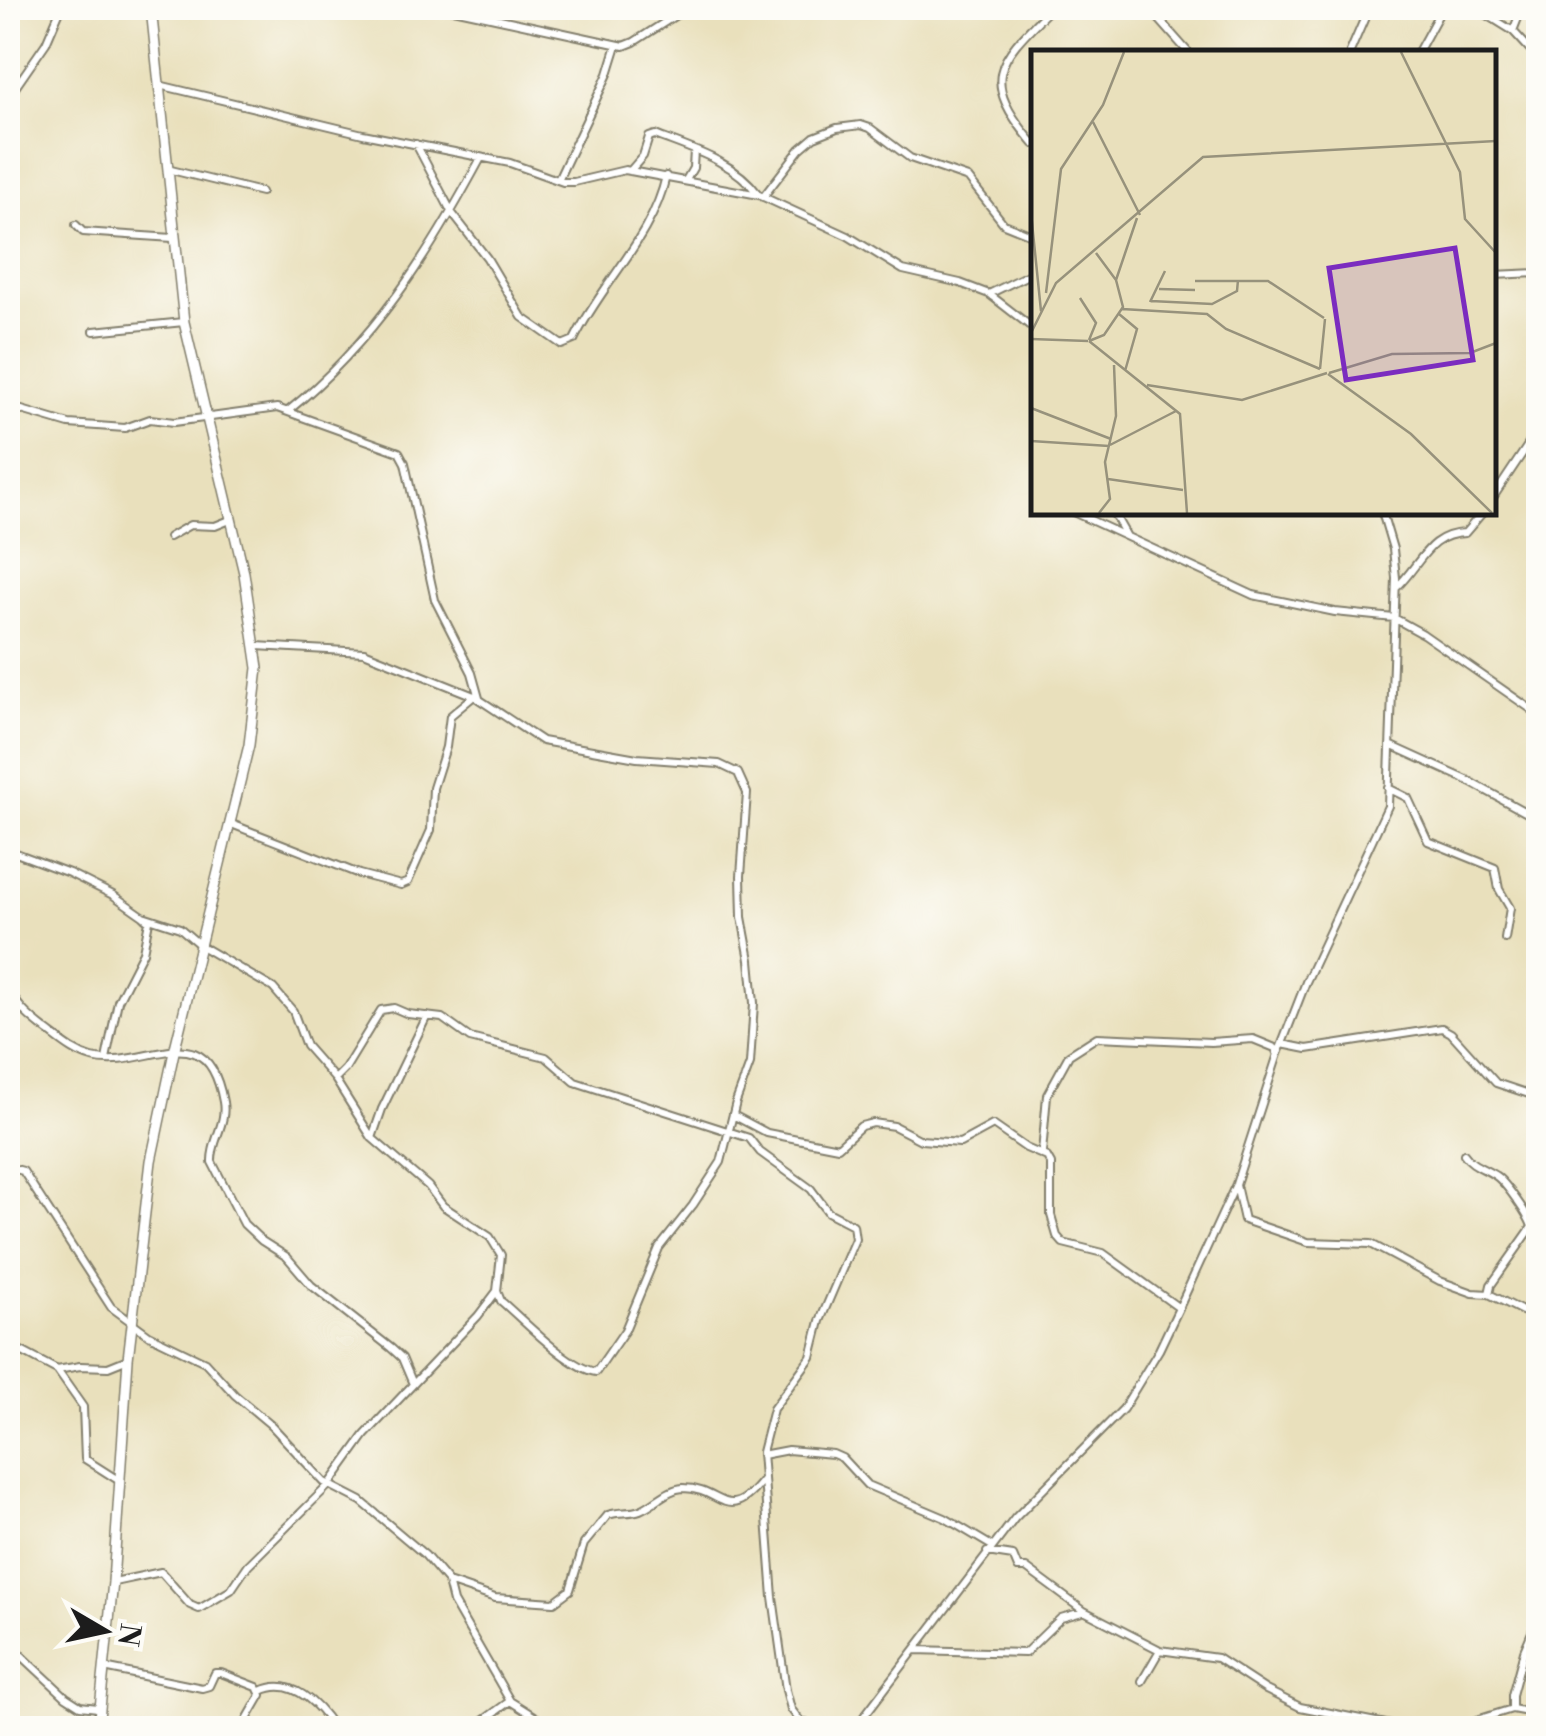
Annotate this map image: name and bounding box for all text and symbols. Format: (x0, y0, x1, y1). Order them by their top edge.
inset map (1031, 50, 1496, 515)
north arrow (55, 1581, 155, 1681)
text: N (109, 1621, 147, 1648)

